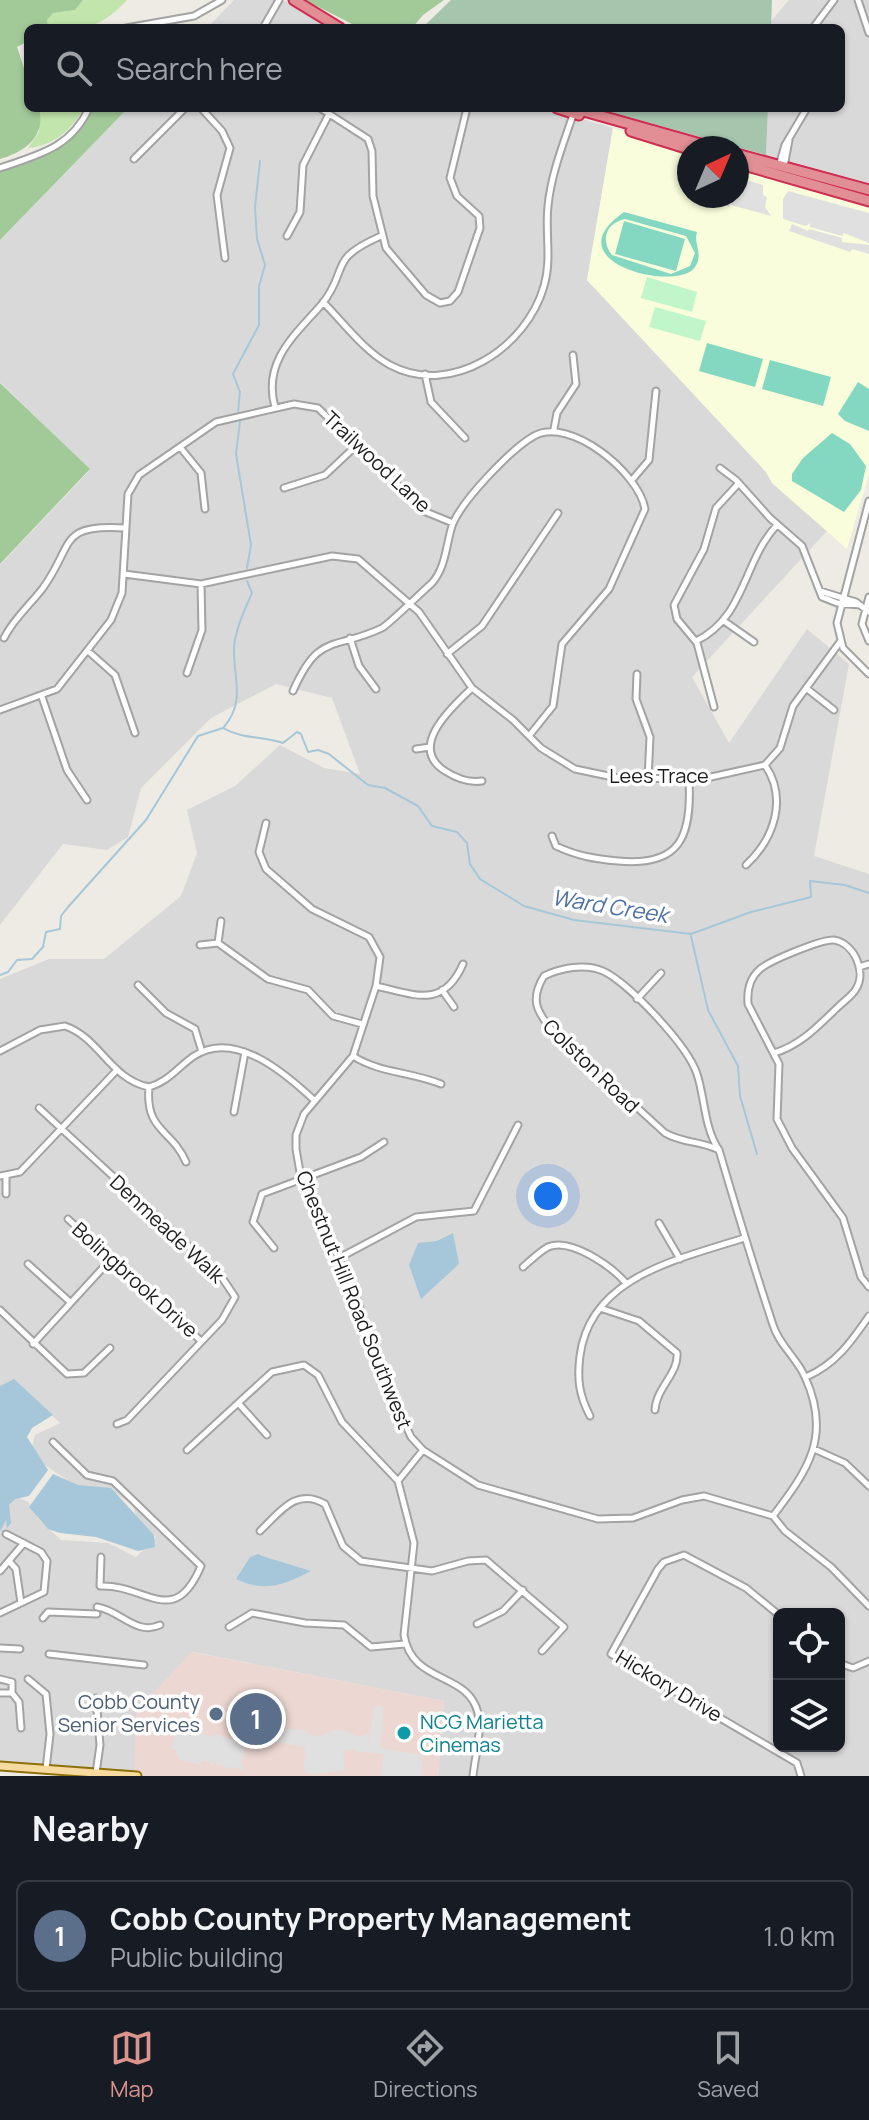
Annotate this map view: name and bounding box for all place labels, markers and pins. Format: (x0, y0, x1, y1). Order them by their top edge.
place label: Cobb County Senior Services (58, 1688, 200, 1738)
pin: 1 (230, 1689, 282, 1749)
marker: Cobb County Senior Services (207, 1705, 225, 1723)
place label: NCG Marietta Cinemas (420, 1708, 544, 1758)
marker: NCG Marietta Cinemas (395, 1724, 413, 1742)

